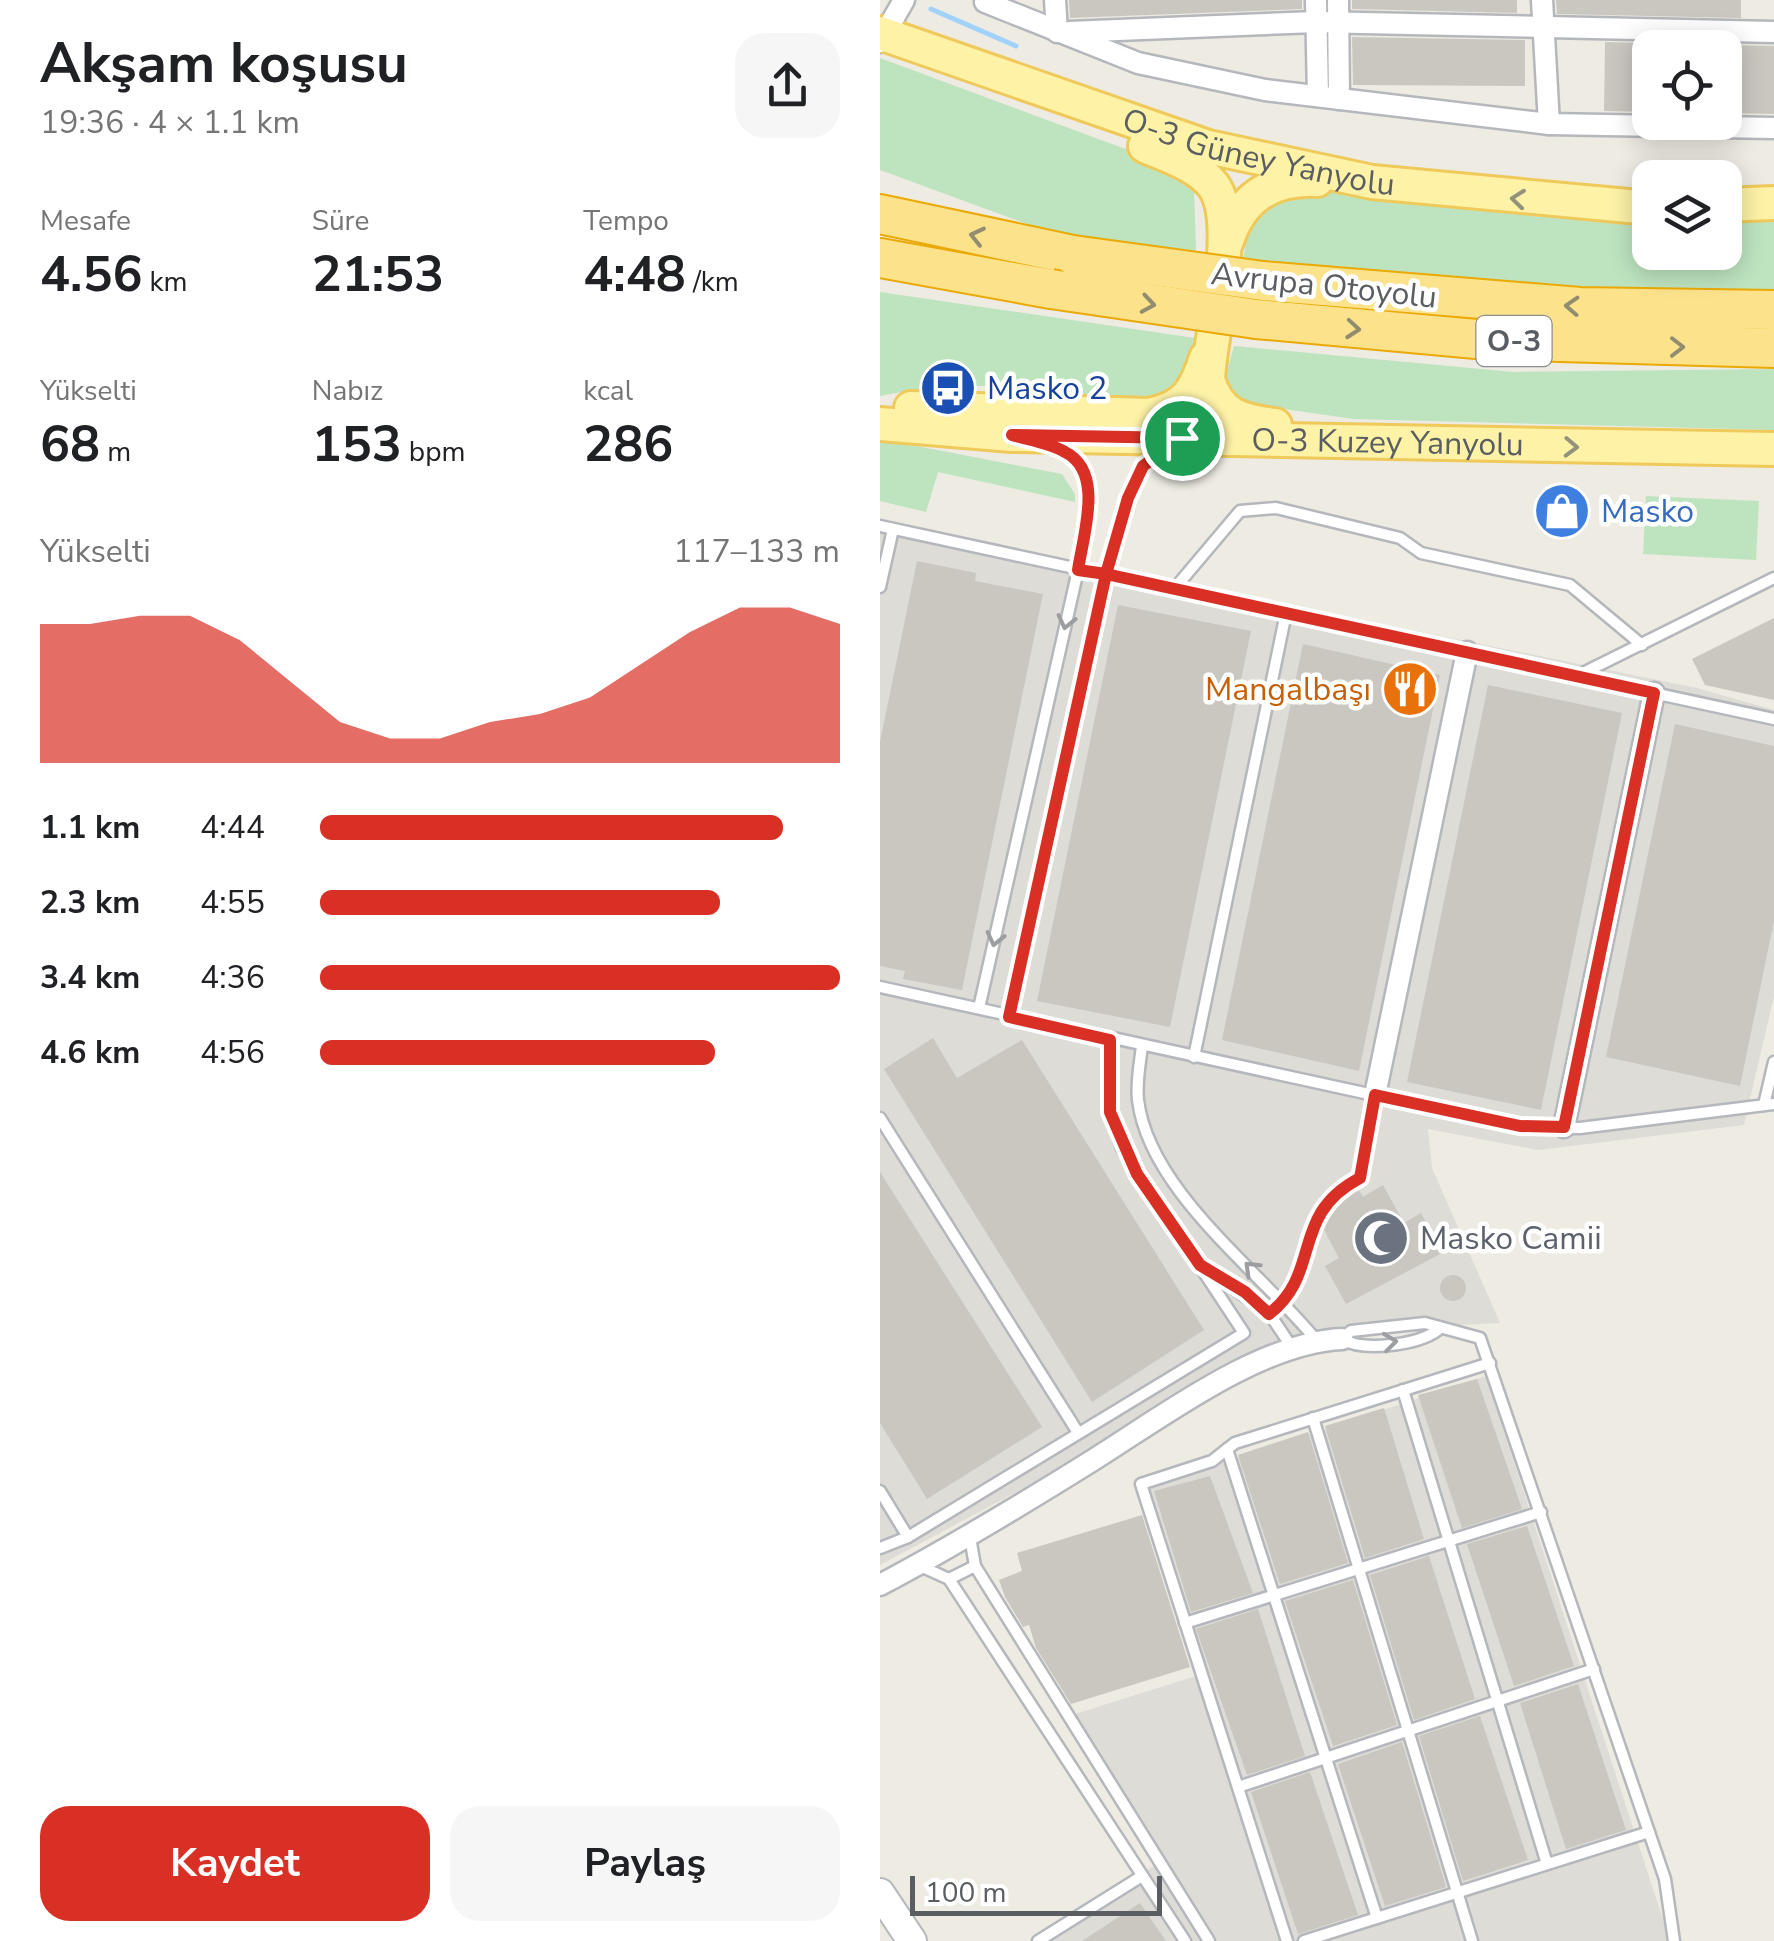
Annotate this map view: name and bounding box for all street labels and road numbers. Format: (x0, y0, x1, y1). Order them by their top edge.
street label: O-3 Güney Yanyolu (1117, 98, 1397, 206)
street label: Avrupa Otoyolu (1209, 252, 1439, 319)
road number: O-3 (1476, 316, 1552, 366)
street label: O-3 Kuzey Yanyolu (1251, 418, 1524, 466)

